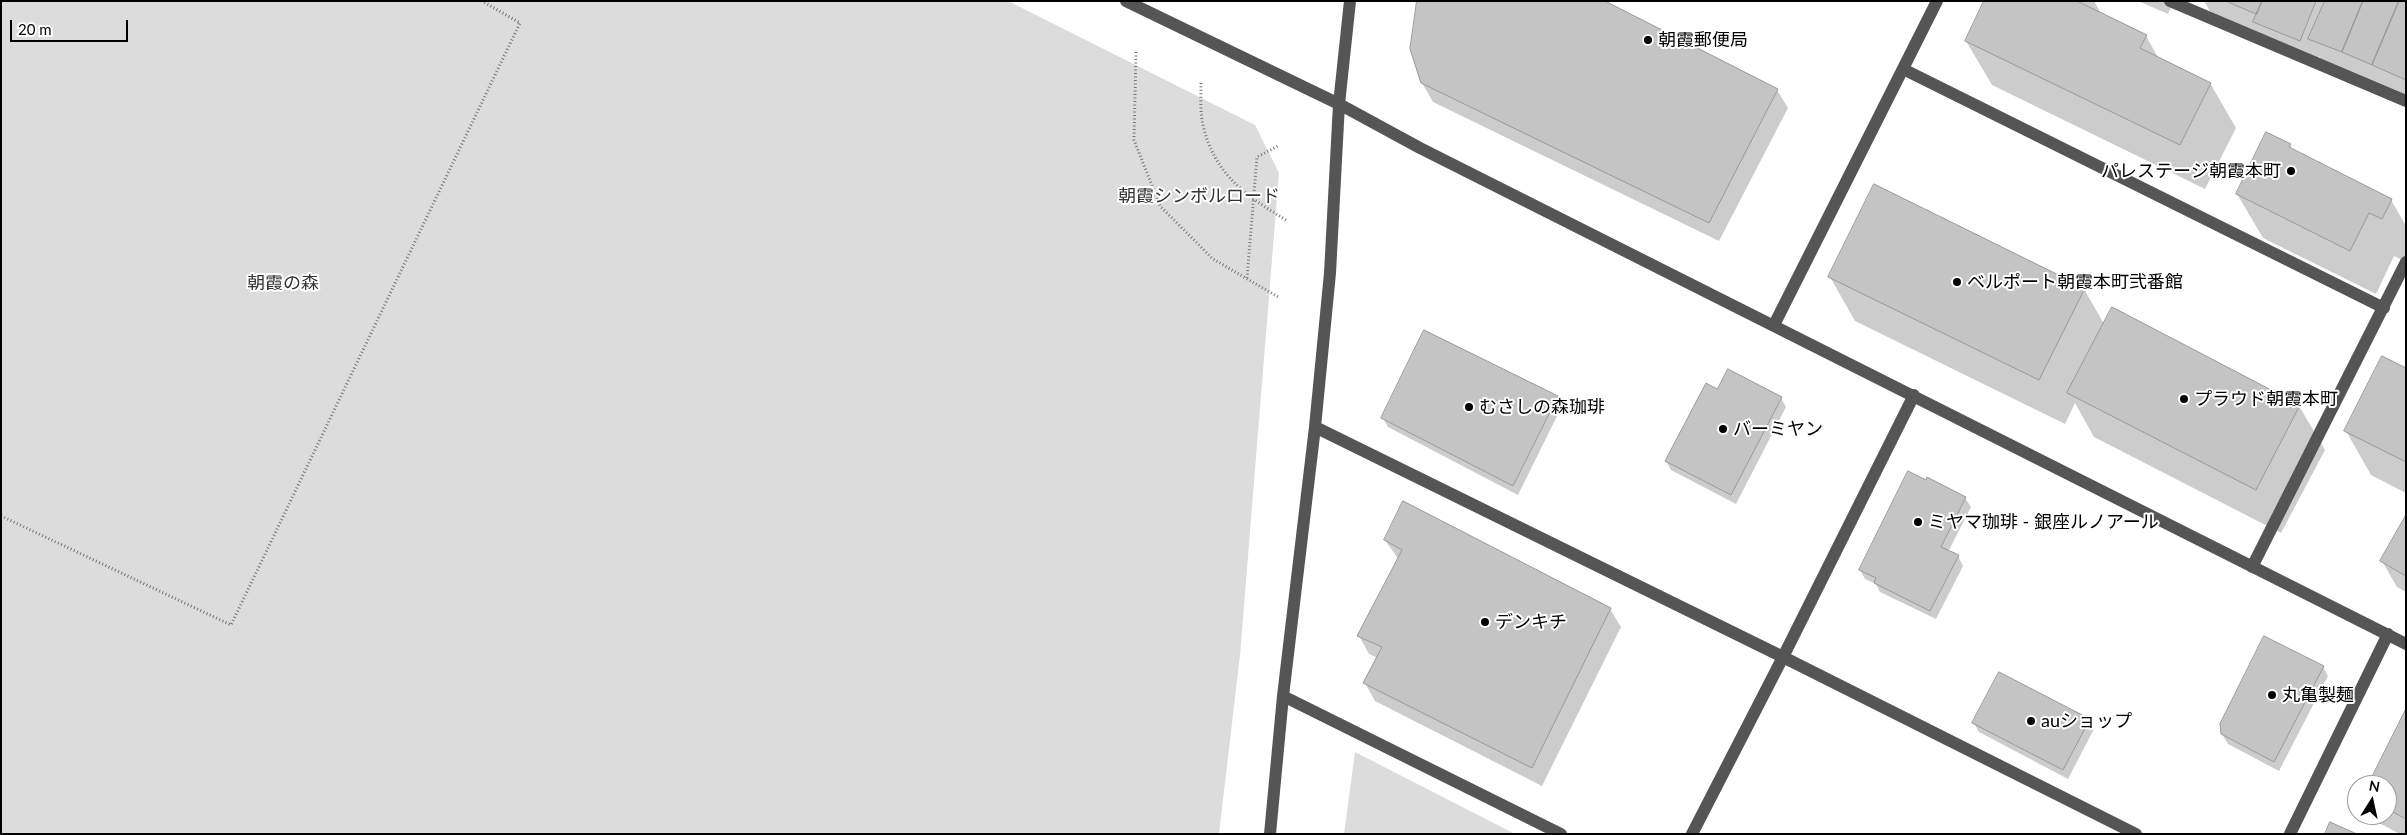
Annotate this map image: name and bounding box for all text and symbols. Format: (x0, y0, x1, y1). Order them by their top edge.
scale bar (12, 10, 130, 42)
text: 20 m (18, 20, 52, 38)
place label: 朝霞郵便局 (1658, 29, 1748, 51)
marker: 朝霞郵便局 (1642, 34, 1654, 46)
place label: パレステージ朝霞本町 (2101, 160, 2281, 182)
marker: パレステージ朝霞本町 (2285, 165, 2297, 177)
park label: 朝霞シンボルロード (1118, 185, 1280, 207)
place label: ベルポート朝霞本町弐番館 (1967, 271, 2183, 293)
park label: 朝霞の森 (247, 272, 319, 294)
marker: ベルポート朝霞本町弐番館 (1951, 276, 1963, 288)
place label: プラウド朝霞本町 (2194, 388, 2338, 410)
marker: プラウド朝霞本町 (2178, 393, 2190, 405)
place label: むさしの森珈琲 (1479, 396, 1605, 418)
marker: むさしの森珈琲 (1463, 401, 1475, 413)
place label: バーミヤン (1733, 418, 1823, 440)
marker: バーミヤン (1717, 423, 1729, 435)
place label: ミヤマ珈琲 - 銀座ルノアール (1928, 511, 2159, 533)
marker: ミヤマ珈琲 - 銀座ルノアール (1912, 516, 1924, 528)
place label: デンキチ (1495, 611, 1567, 633)
marker: デンキチ (1479, 616, 1491, 628)
place label: 丸亀製麺 (2282, 684, 2354, 706)
marker: 丸亀製麺 (2266, 689, 2278, 701)
place label: auショップ (2041, 710, 2132, 732)
marker: auショップ (2025, 715, 2037, 727)
north arrow (2347, 775, 2397, 825)
text: N (2368, 776, 2381, 795)

